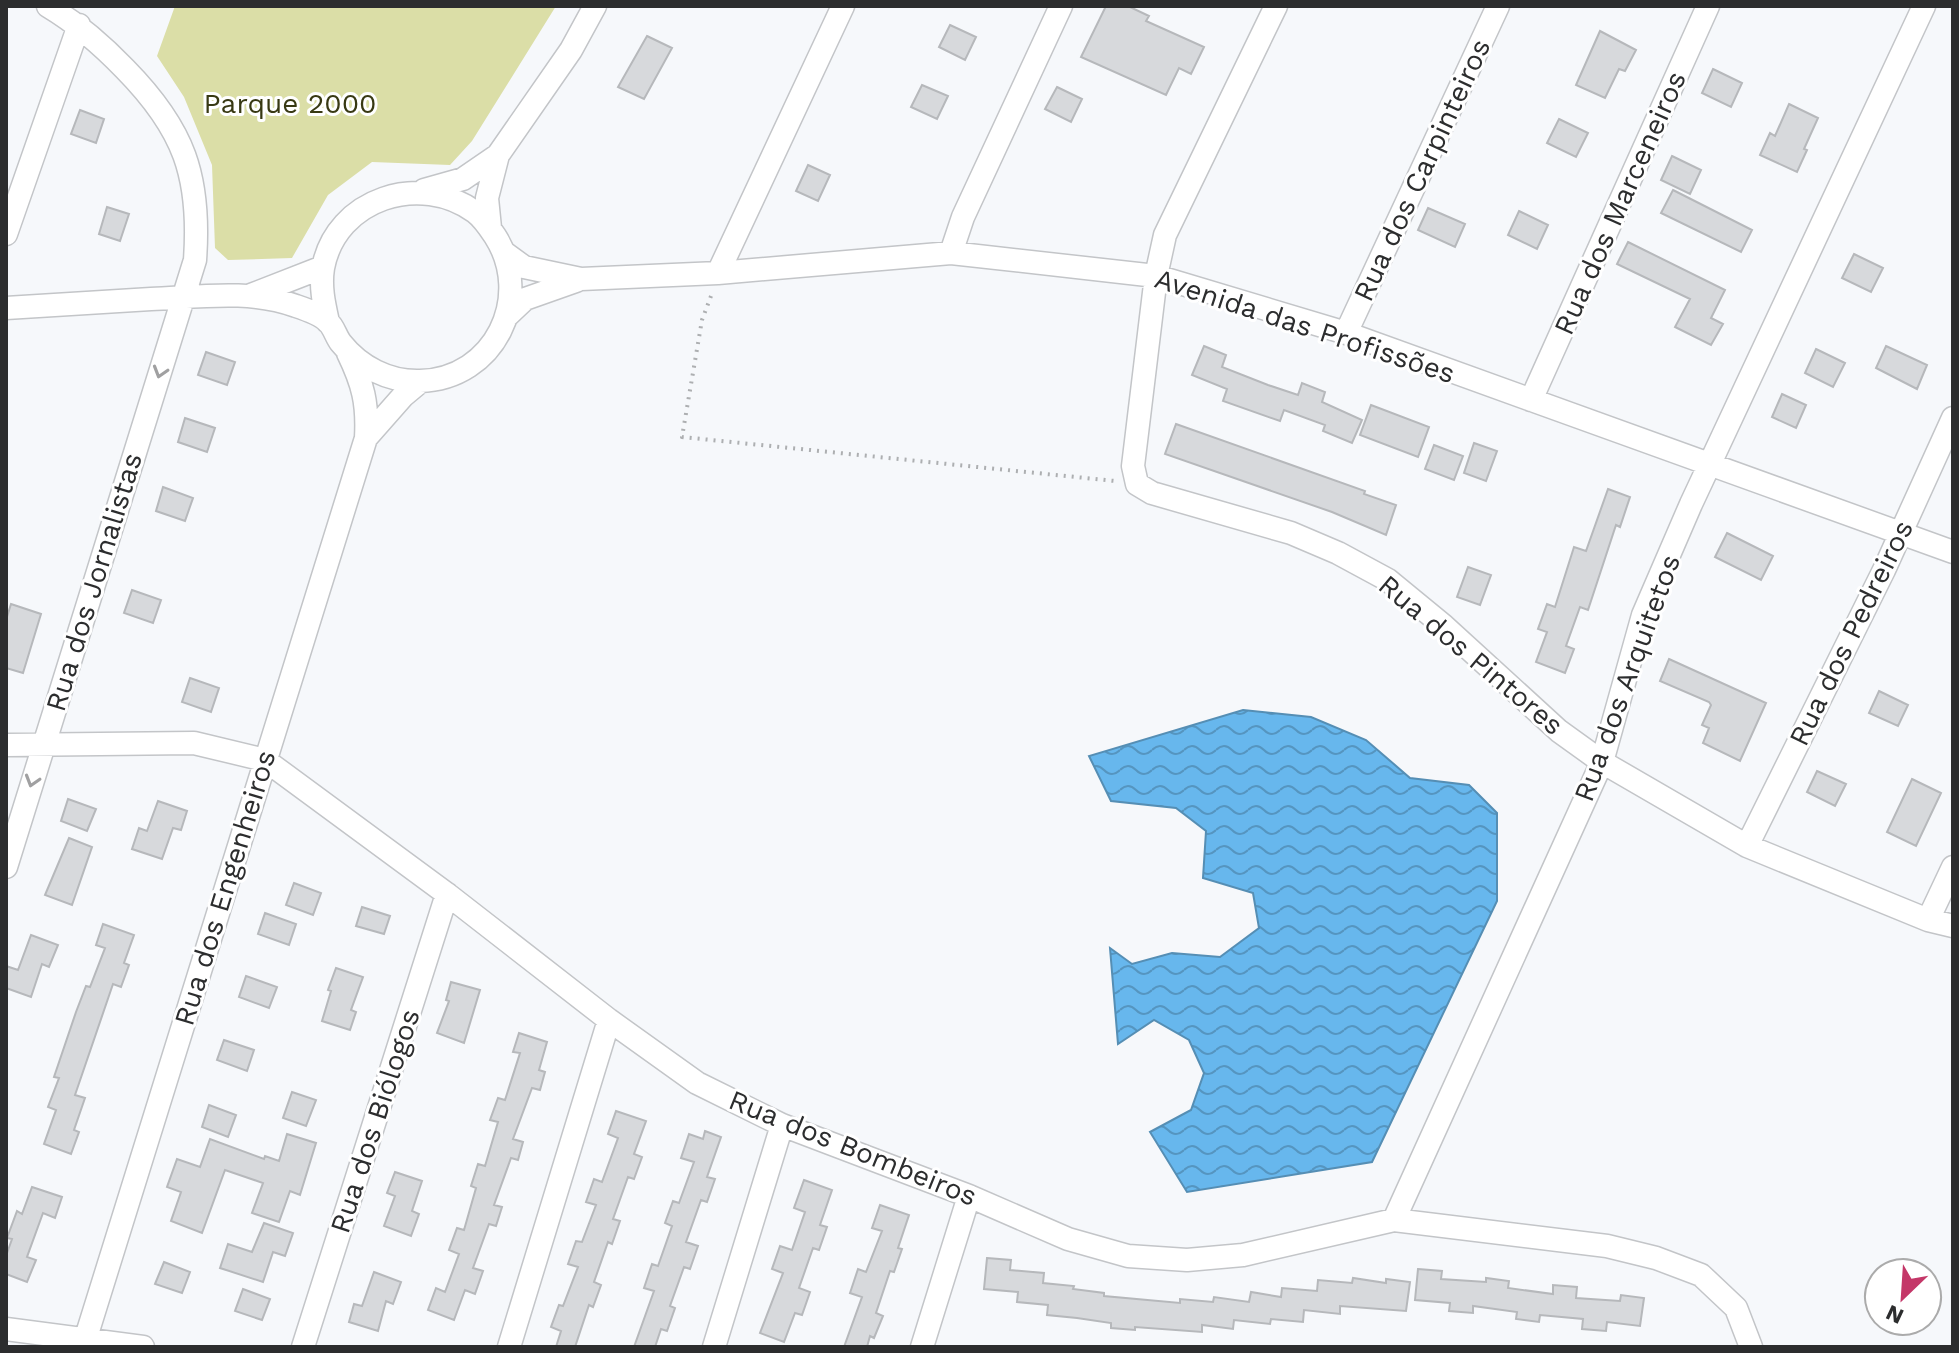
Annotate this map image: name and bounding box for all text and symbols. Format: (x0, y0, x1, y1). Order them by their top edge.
street label: Rua dos Carpinteiros (1347, 34, 1497, 306)
street label: Rua dos Marceneiros (1547, 66, 1693, 340)
park label: Parque 2000 (203, 87, 377, 120)
street label: Avenida das Profissões (1151, 262, 1459, 390)
one-way arrow (153, 364, 169, 378)
street label: Rua dos Jornalistas (39, 449, 149, 715)
street label: Rua dos Pedreiros (1782, 515, 1920, 751)
street label: Rua dos Arquitetos (1567, 550, 1687, 806)
street label: Rua dos Pintores (1372, 568, 1570, 742)
street label: Rua dos Engenheiros (167, 746, 283, 1030)
one-way arrow (25, 773, 41, 787)
street label: Rua dos Biólogos (323, 1005, 427, 1237)
street label: Rua dos Bombeiros (724, 1083, 982, 1213)
north arrow (1863, 1257, 1943, 1337)
text: N (1882, 1300, 1907, 1329)

